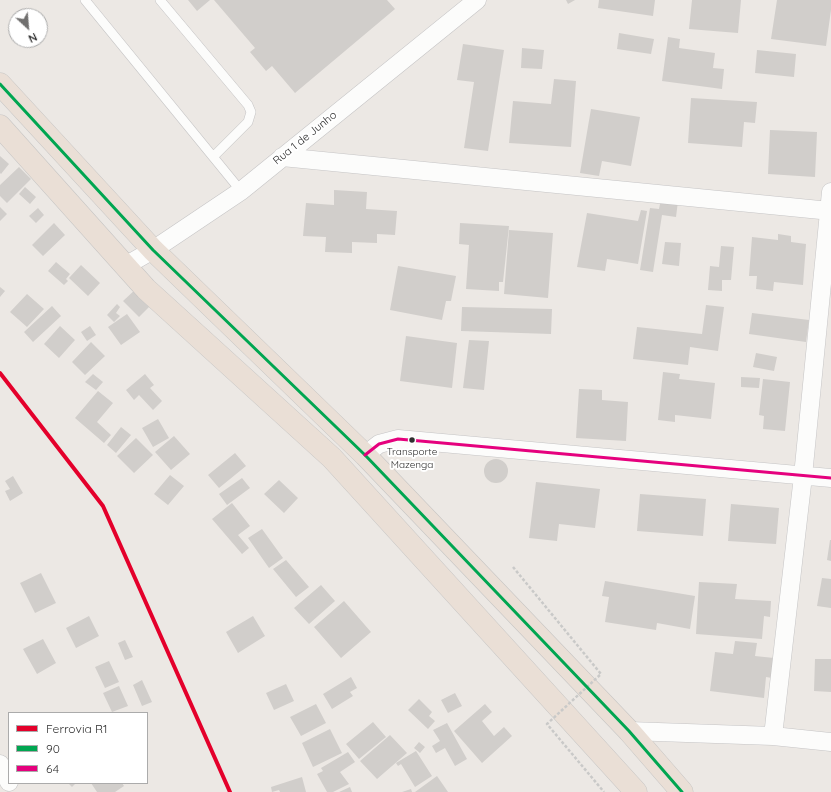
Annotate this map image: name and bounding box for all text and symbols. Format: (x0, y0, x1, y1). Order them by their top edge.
north arrow (8, 8, 48, 48)
text: N (26, 30, 40, 46)
street label: Rua 1 de Junho (271, 108, 339, 168)
marker: Transporte Mazenga (407, 435, 417, 445)
place label: Transporte Mazenga (387, 446, 437, 470)
legend (8, 712, 148, 784)
text: Ferrovia R1 (46, 721, 108, 736)
text: 90 (46, 741, 60, 756)
text: 64 (46, 761, 59, 776)

